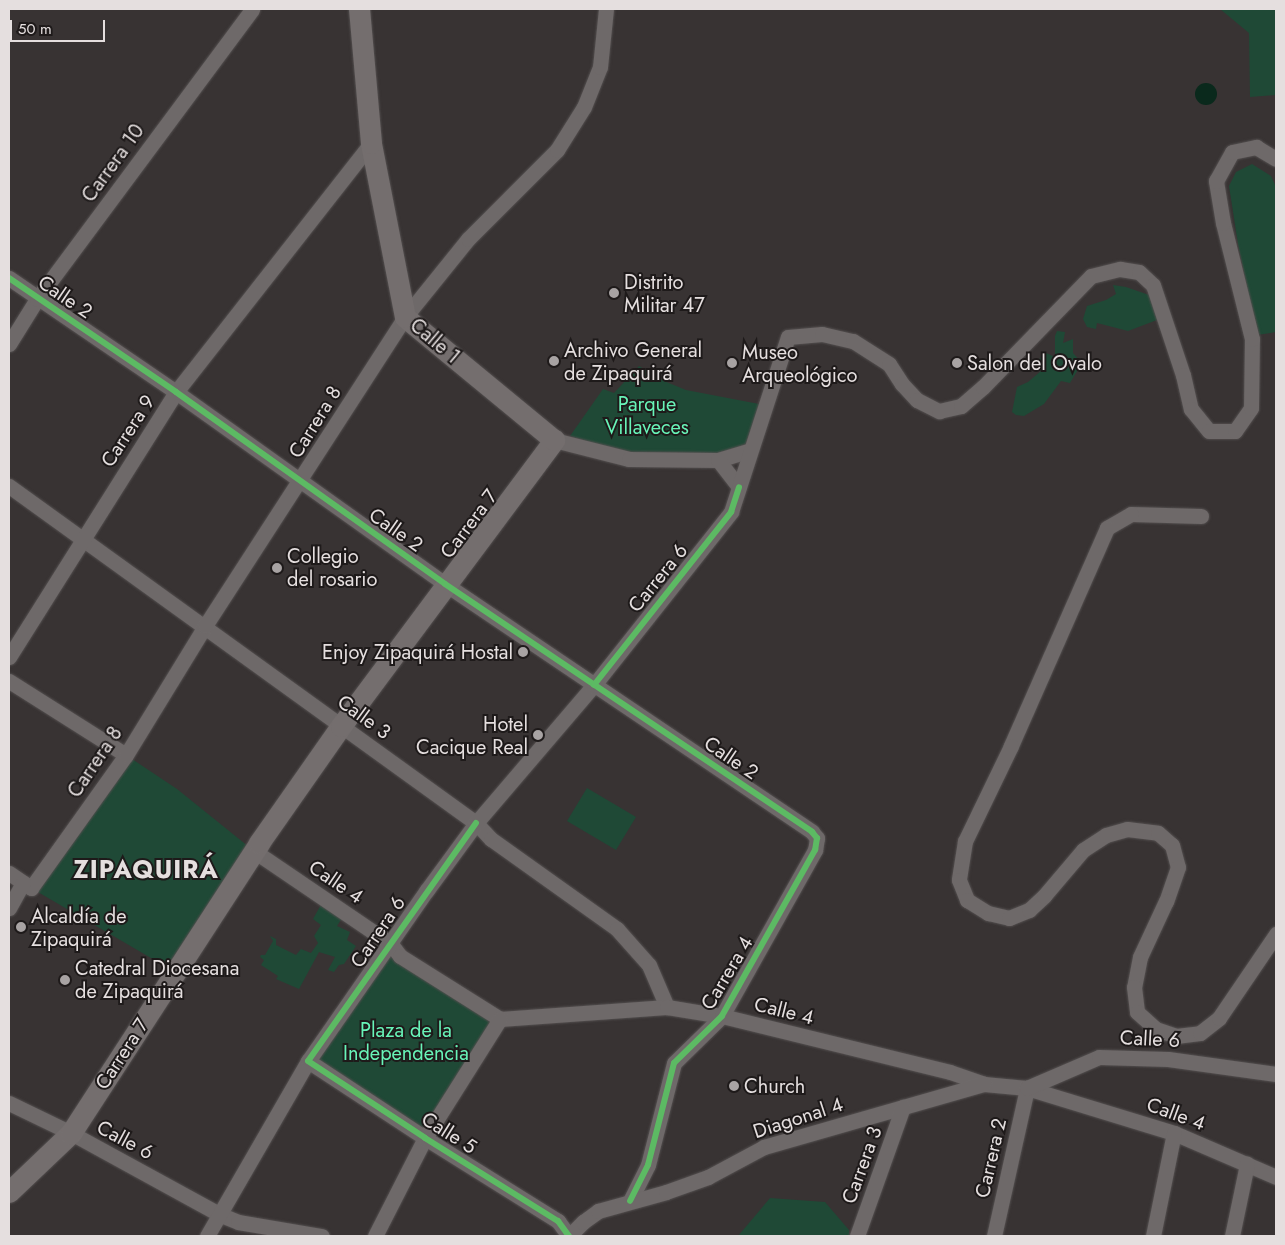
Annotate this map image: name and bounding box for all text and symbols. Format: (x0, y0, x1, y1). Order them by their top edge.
scale bar (12, 10, 108, 42)
text: 50 m (18, 18, 52, 40)
street label: Carrera 10 (77, 119, 149, 207)
street label: Calle 2 (33, 270, 97, 324)
place label: Distrito Militar 47 (624, 270, 705, 317)
marker: Distrito Militar 47 (608, 287, 620, 299)
street label: Calle 1 (405, 313, 465, 369)
place label: Archivo General de Zipaquirá (564, 338, 702, 385)
place label: Museo Arqueológico (742, 340, 857, 387)
place label: Salon del Ovalo (967, 351, 1102, 375)
marker: Archivo General de Zipaquirá (548, 355, 560, 367)
marker: Museo Arqueológico (726, 357, 738, 369)
marker: Salon del Ovalo (951, 357, 963, 369)
street label: Carrera 8 (284, 382, 346, 462)
street label: Carrera 9 (96, 390, 160, 472)
park label: Parque Villaveces (605, 393, 689, 440)
street label: Carrera 7 (435, 485, 503, 563)
street label: Calle 2 (364, 503, 428, 557)
street label: Carrera 6 (623, 539, 693, 617)
place label: Collegio del rosario (287, 544, 377, 591)
marker: Collegio del rosario (271, 562, 283, 574)
place label: Enjoy Zipaquirá Hostal (322, 640, 513, 664)
marker: Enjoy Zipaquirá Hostal (517, 646, 529, 658)
street label: Calle 3 (333, 690, 395, 744)
place label: Hotel Cacique Real (416, 712, 528, 759)
street label: Carrera 8 (63, 722, 127, 802)
marker: Hotel Cacique Real (532, 729, 544, 741)
street label: Calle 2 (699, 731, 763, 785)
district label: ZIPAQUIRÁ (72, 854, 220, 884)
street label: Calle 4 (304, 855, 368, 909)
street label: Carrera 6 (345, 892, 411, 972)
place label: Alcaldía de Zipaquirá (31, 904, 126, 951)
marker: Alcaldía de Zipaquirá (15, 921, 27, 933)
street label: Carrera 4 (696, 932, 758, 1014)
place label: Catedral Diocesana de Zipaquirá (75, 956, 239, 1003)
marker: Catedral Diocesana de Zipaquirá (59, 974, 71, 986)
street label: Calle 4 (752, 992, 816, 1030)
street label: Carrera 7 (90, 1014, 154, 1094)
park label: Plaza de la Independencia (343, 1019, 469, 1066)
street label: Calle 6 (1119, 1025, 1181, 1053)
place label: Church (744, 1074, 805, 1098)
marker: Church (728, 1080, 740, 1092)
street label: Diagonal 4 (750, 1092, 846, 1144)
street label: Calle 4 (1143, 1092, 1209, 1136)
street label: Calle 5 (417, 1107, 481, 1159)
street label: Calle 6 (93, 1115, 157, 1165)
street label: Carrera 2 (970, 1116, 1012, 1200)
street label: Carrera 3 (837, 1123, 887, 1207)

